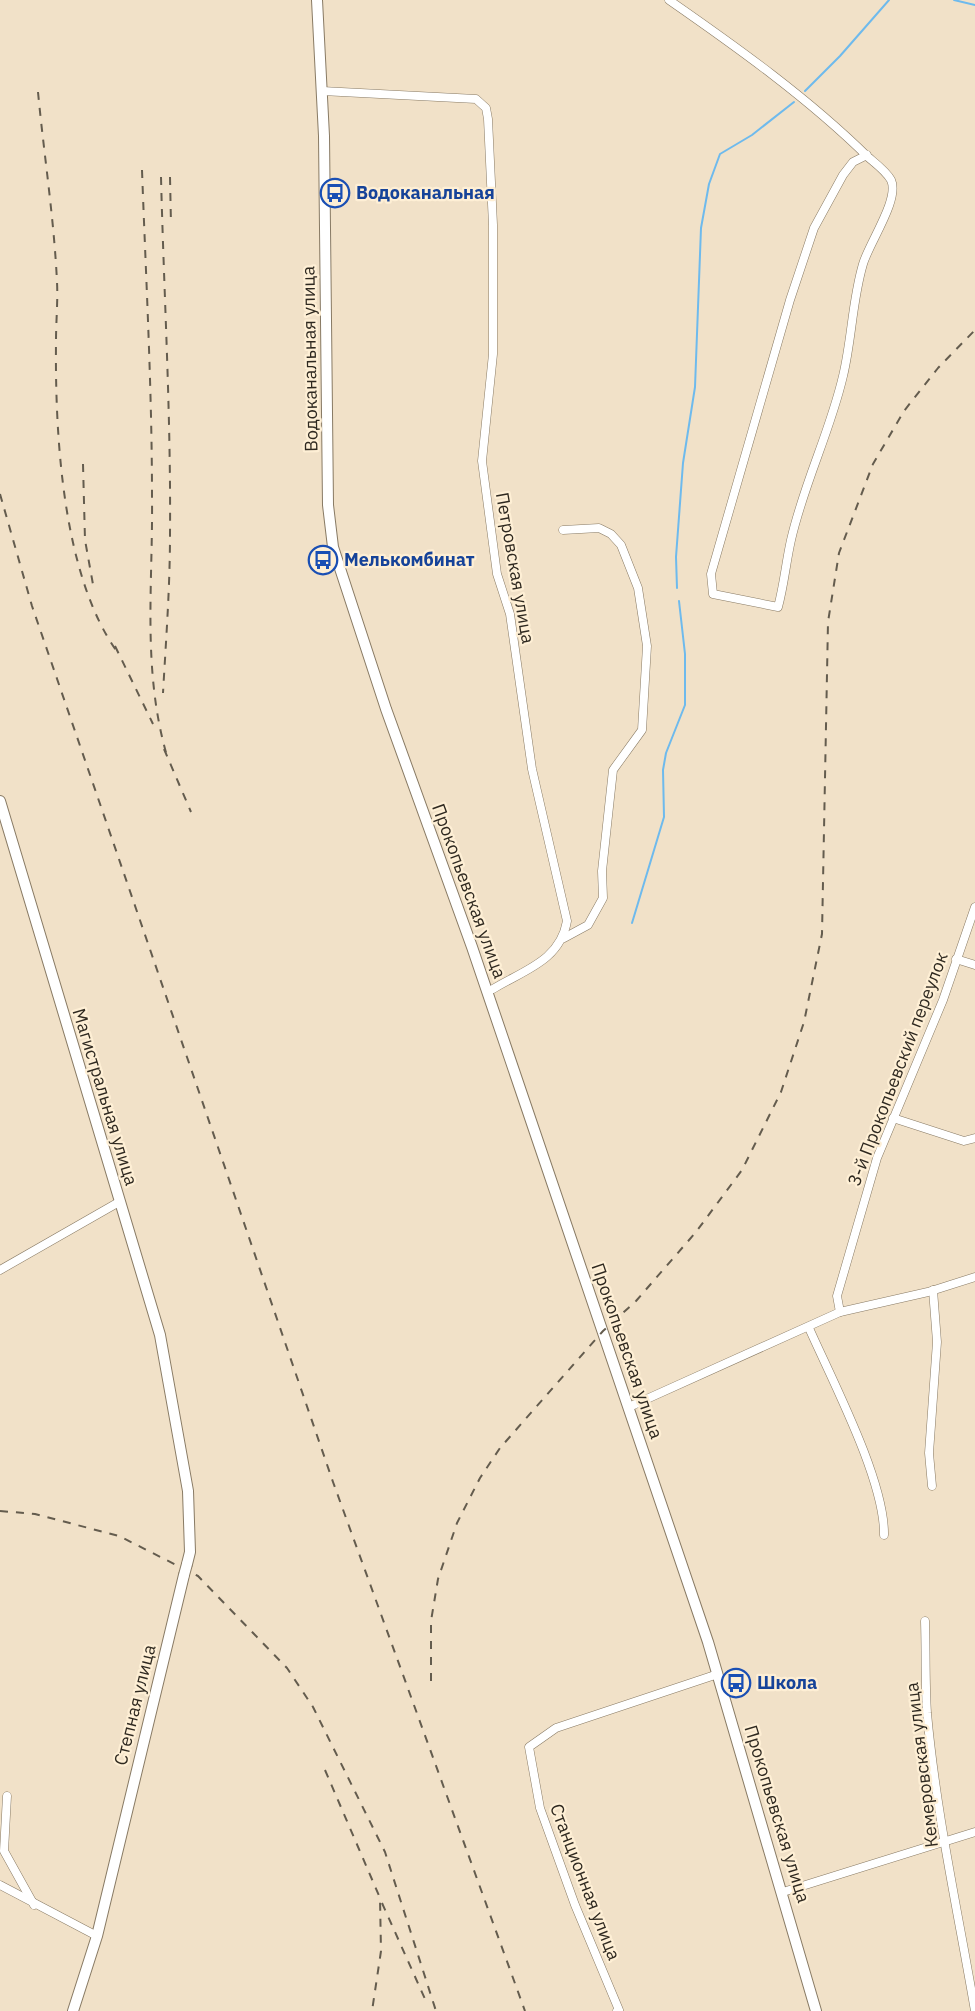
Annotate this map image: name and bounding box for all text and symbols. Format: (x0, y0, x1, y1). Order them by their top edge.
bus stop icon: Водоканальная (319, 177, 351, 209)
place label: Водоканальная (356, 181, 495, 204)
street label: Водоканальная улица (296, 266, 323, 452)
street label: Петровская улица (491, 490, 540, 646)
bus stop icon: Мелькомбинат (307, 544, 339, 576)
place label: Мелькомбинат (344, 548, 475, 571)
street label: Прокопьевская улица (427, 800, 512, 982)
street label: 3-й Прокопьевский переулок (842, 949, 953, 1189)
street label: Магистральная улица (68, 1006, 143, 1189)
street label: Прокопьевская улица (587, 1260, 668, 1442)
street label: Степная улица (108, 1642, 161, 1768)
bus stop icon: Школа (720, 1667, 752, 1699)
place label: Школа (757, 1671, 817, 1694)
street label: Кемеровская улица (900, 1681, 943, 1849)
street label: Прокопьевская улица (740, 1722, 816, 1906)
street label: Станционная улица (545, 1800, 626, 1964)

